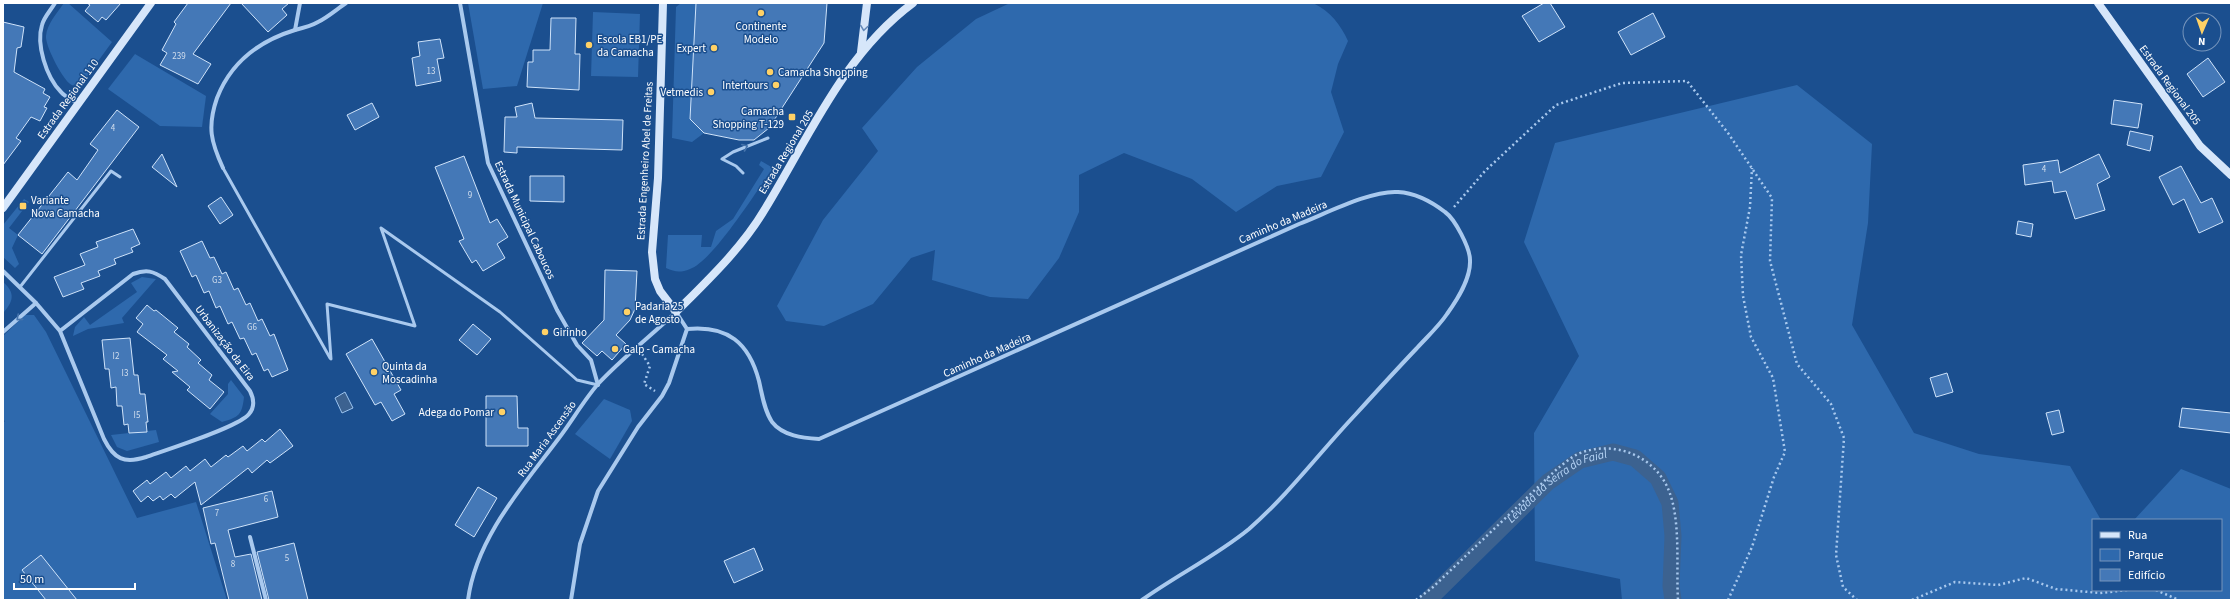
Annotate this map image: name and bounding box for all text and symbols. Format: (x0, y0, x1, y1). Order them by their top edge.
marker: Continente Modelo (756, 8, 766, 18)
north arrow (2182, 12, 2222, 52)
place label: Continente Modelo (735, 19, 787, 47)
one-way arrow (860, 25, 869, 31)
place label: Escola EB1/PE da Camacha (597, 32, 663, 60)
text: N (2198, 34, 2206, 49)
marker: Escola EB1/PE da Camacha (584, 40, 594, 50)
place label: Expert (677, 41, 706, 56)
street label: Estrada Regional 205 (2136, 42, 2204, 128)
marker: Expert (709, 43, 719, 53)
house number: 239 (172, 50, 186, 63)
street label: Estrada Regional 110 (34, 56, 102, 142)
house number: 13 (427, 65, 436, 78)
place label: Camacha Shopping (778, 65, 868, 80)
marker: Camacha Shopping (765, 67, 775, 77)
place label: Intertours (722, 78, 768, 93)
marker: Intertours (771, 80, 781, 90)
street label: Estrada Engenheiro Abel de Freitas (633, 81, 657, 241)
place label: Vetmedis (660, 85, 703, 100)
marker: Vetmedis (706, 87, 716, 97)
place label: Camacha Shopping T-129 (713, 104, 784, 132)
street label: Estrada Regional 205 (755, 107, 817, 197)
marker: Camacha Shopping T-129 (787, 112, 797, 122)
house number: 4 (111, 122, 116, 135)
one-way arrow (740, 144, 748, 152)
street label: Estrada Municipal Caboucos (491, 158, 559, 282)
house number: 4 (2042, 163, 2047, 176)
house number: 9 (468, 189, 473, 202)
place label: Variante Nova Camacha (31, 193, 100, 221)
street label: Caminho da Madeira (1237, 197, 1329, 247)
marker: Variante Nova Camacha (18, 201, 28, 211)
house number: G3 (212, 274, 223, 287)
place label: Padaria 25 de Agosto (635, 299, 683, 327)
street label: Urbanização da Eira (192, 302, 258, 384)
marker: Padaria 25 de Agosto (622, 307, 632, 317)
one-way arrow (17, 313, 24, 320)
house number: G6 (247, 321, 258, 334)
place label: Girinho (553, 325, 587, 340)
marker: Girinho (540, 327, 550, 337)
street label: Caminho da Madeira (941, 329, 1033, 381)
place label: Galp - Camacha (623, 342, 695, 357)
marker: Galp - Camacha (610, 344, 620, 354)
house number: I2 (113, 350, 120, 363)
place label: Quinta da Moscadinha (382, 359, 437, 387)
house number: I3 (122, 367, 129, 380)
marker: Quinta da Moscadinha (369, 367, 379, 377)
street label: Rua Maria Ascensão (514, 398, 580, 480)
place label: Adega do Pomar (419, 405, 494, 420)
marker: Adega do Pomar (497, 407, 507, 417)
house number: I5 (134, 409, 141, 422)
water label: Levada da Serra do Faial (1503, 445, 1609, 527)
house number: 6 (264, 493, 269, 506)
house number: 7 (215, 507, 220, 520)
legend (2092, 519, 2222, 591)
text: Rua (2128, 527, 2147, 544)
text: Parque (2128, 547, 2164, 564)
house number: 5 (285, 552, 290, 565)
house number: 8 (231, 558, 236, 571)
scale bar (14, 565, 135, 591)
text: Edifício (2128, 567, 2165, 584)
text: 50 m (20, 571, 44, 588)

